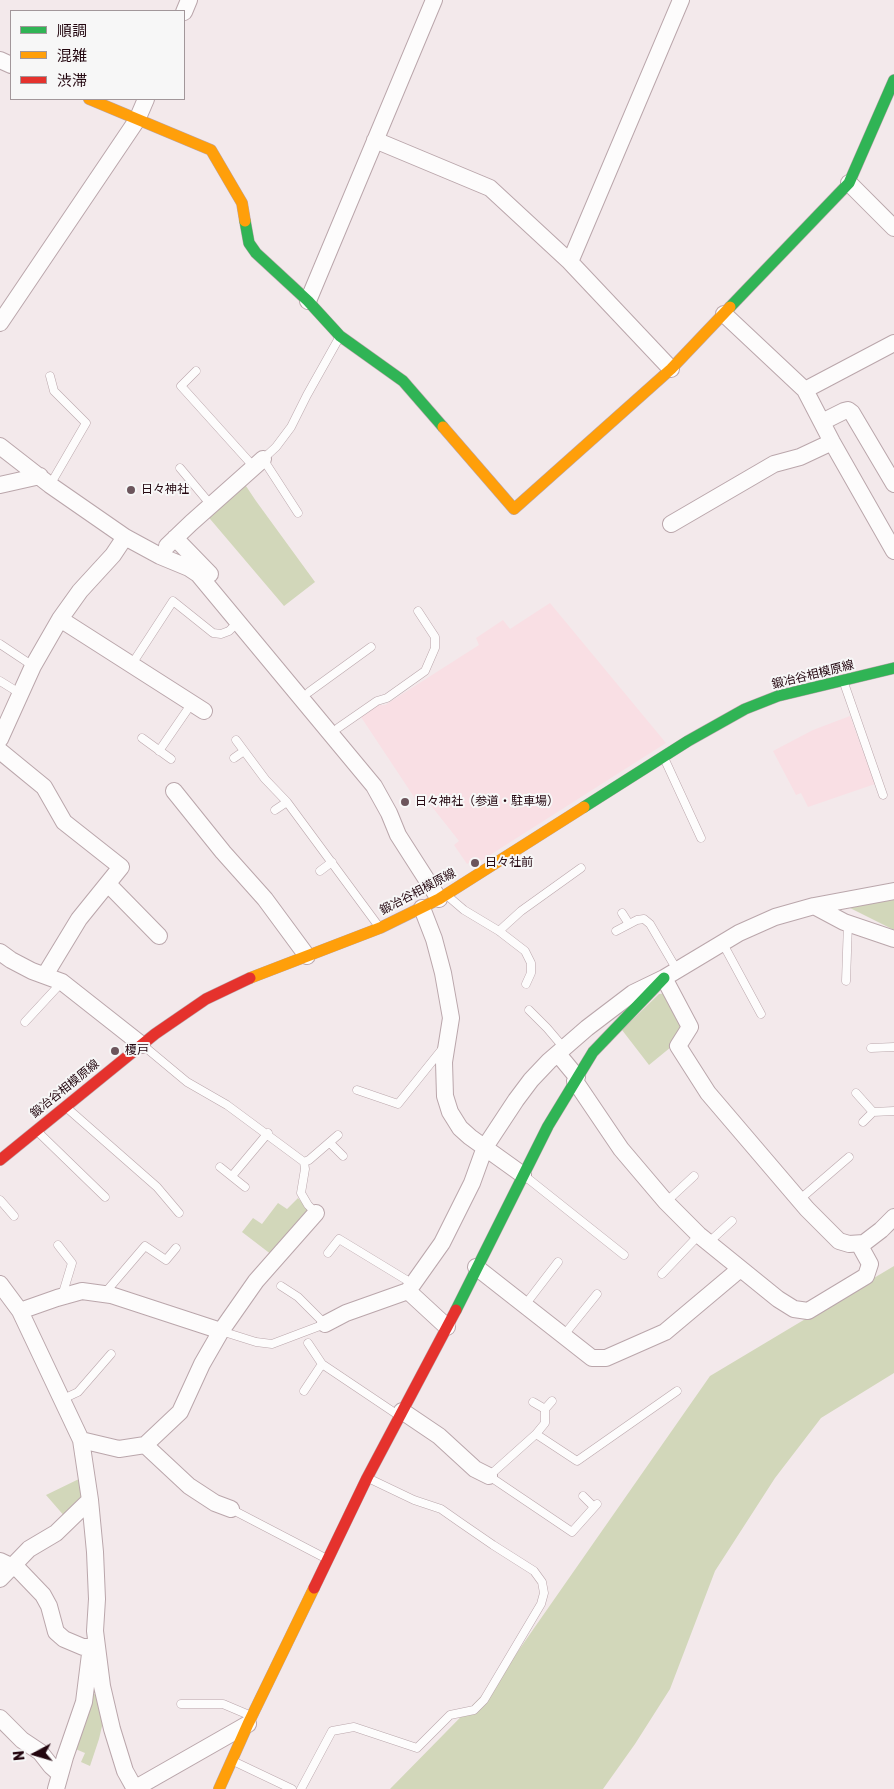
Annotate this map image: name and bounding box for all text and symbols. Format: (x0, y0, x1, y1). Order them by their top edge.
legend (10, 10, 185, 100)
text: 順調 (57, 22, 87, 40)
text: 混雑 (57, 47, 87, 65)
text: 渋滞 (57, 72, 87, 90)
place label: 日々神社 (141, 483, 189, 497)
marker: 日々神社 (125, 484, 137, 496)
street label: 鍛冶谷相模原線 (771, 658, 855, 692)
place label: 日々神社（参道・駐車場） (415, 795, 559, 809)
marker: 日々神社（参道・駐車場） (399, 796, 411, 808)
place label: 日々社前 (485, 856, 533, 870)
marker: 日々社前 (469, 857, 481, 869)
street label: 鍛冶谷相模原線 (378, 866, 458, 918)
place label: 榎戸 (125, 1044, 149, 1058)
marker: 榎戸 (109, 1045, 121, 1057)
street label: 鍛冶谷相模原線 (28, 1057, 102, 1121)
north arrow (10, 1729, 60, 1779)
text: N (11, 1750, 29, 1762)

